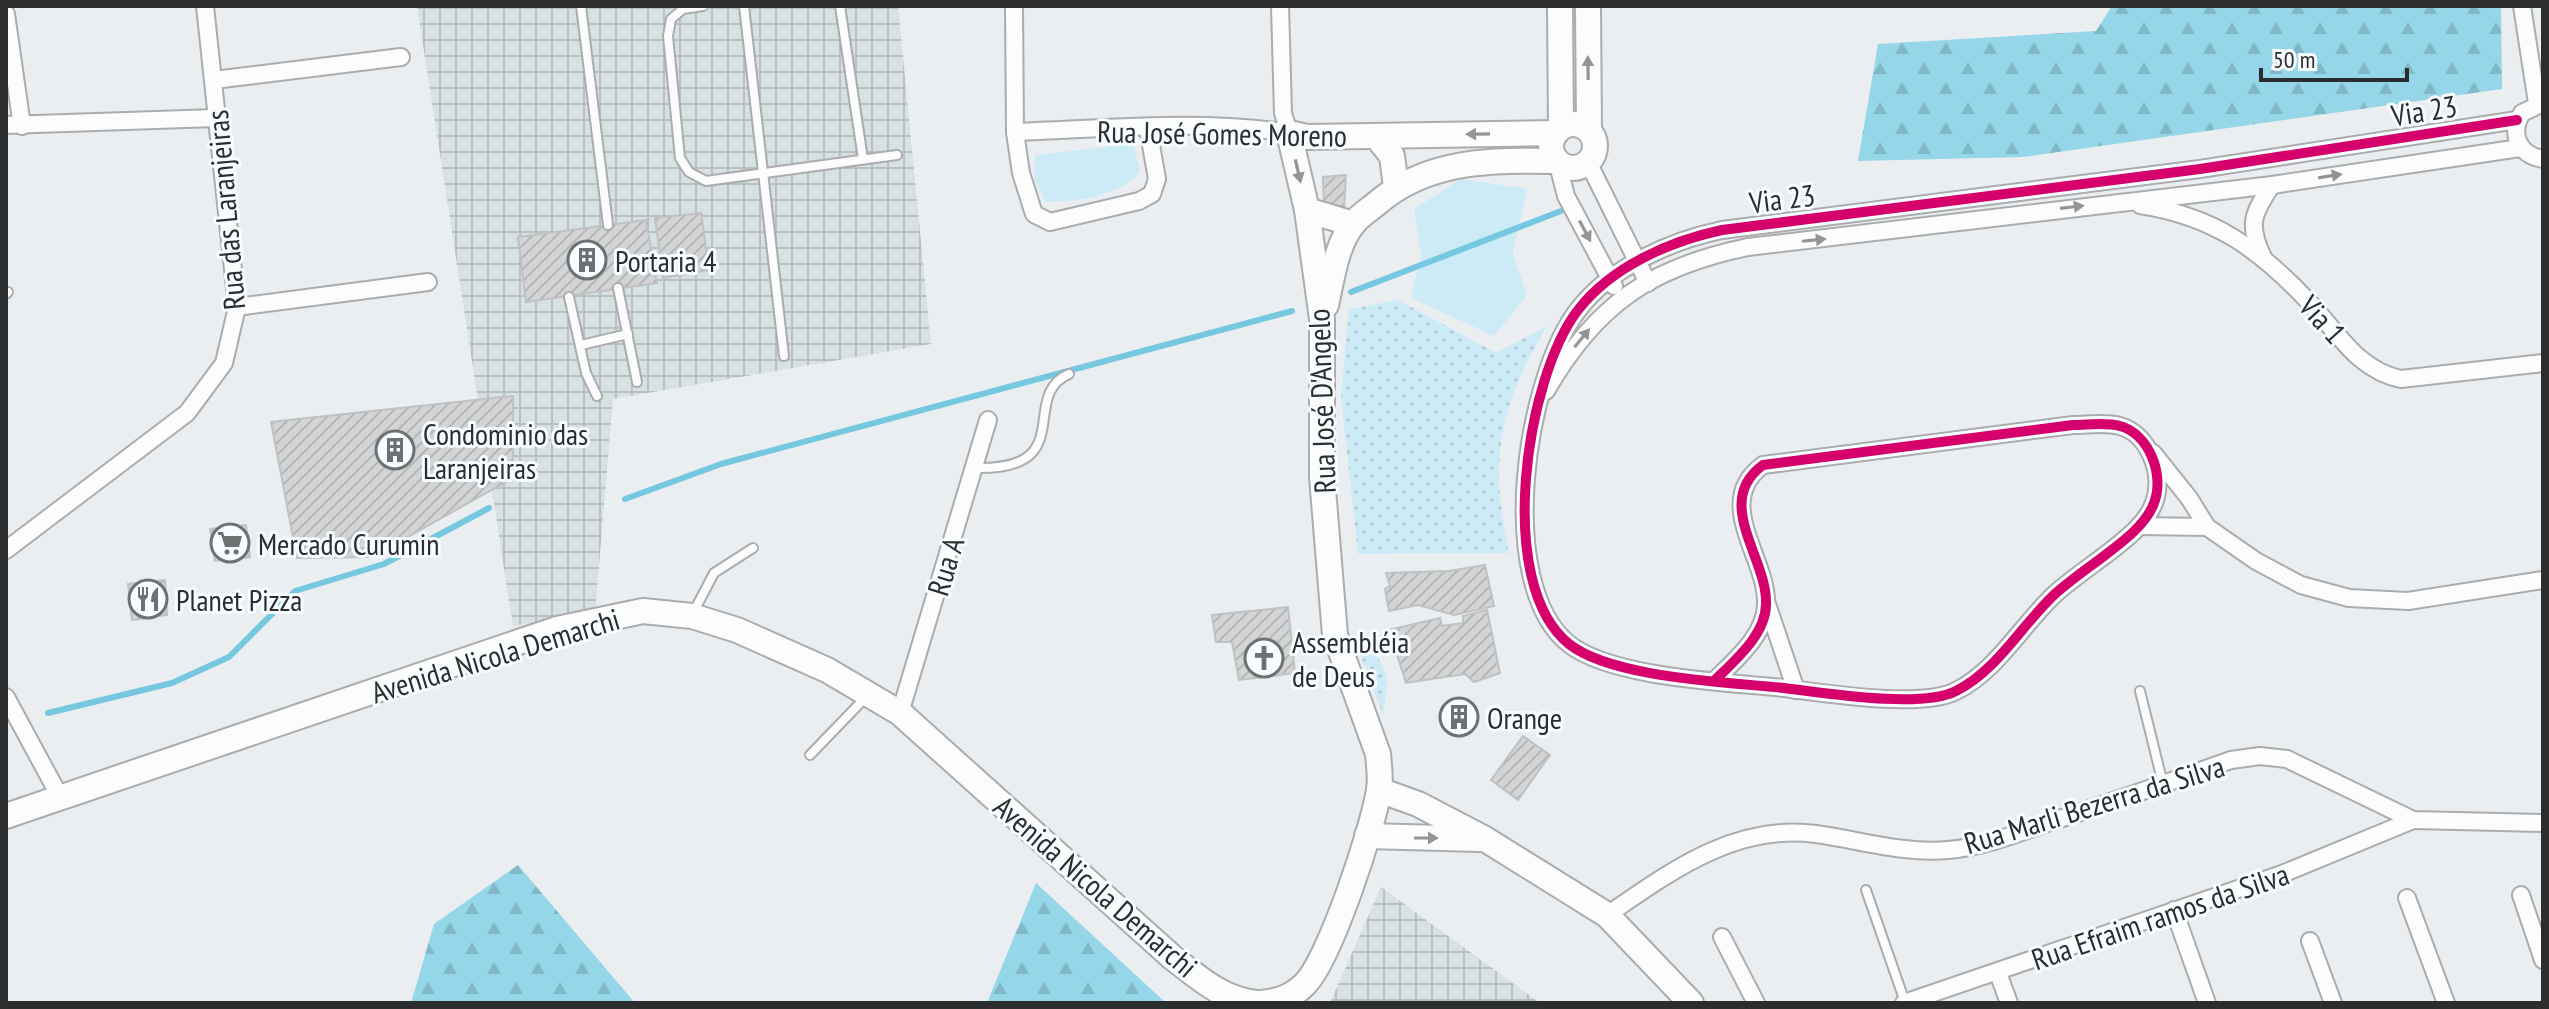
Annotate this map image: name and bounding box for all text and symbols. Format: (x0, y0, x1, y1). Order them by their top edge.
scale bar (2261, 32, 2407, 82)
text: 50 m (2273, 44, 2315, 75)
one-way arrow (1582, 55, 1594, 80)
street label: Via 23 (2387, 86, 2460, 135)
street label: Rua das Laranjeiras (197, 108, 253, 312)
street label: Rua José Gomes Moreno (1097, 111, 1347, 155)
one-way arrow (1465, 128, 1490, 140)
one-way arrow (1292, 159, 1304, 184)
one-way arrow (2318, 170, 2343, 182)
street label: Via 23 (1746, 175, 1817, 221)
one-way arrow (2060, 201, 2085, 214)
one-way arrow (1579, 220, 1592, 243)
one-way arrow (1802, 233, 1827, 246)
building icon: Portaria 4 (566, 239, 608, 281)
place label: Portaria 4 (615, 241, 716, 280)
street label: Via 1 (2290, 286, 2355, 351)
street label: Rua José D'Angelo (1298, 308, 1344, 494)
one-way arrow (1574, 328, 1590, 348)
place label: Condominio das Laranjeiras (423, 414, 588, 487)
building icon: Condominio das Laranjeiras (374, 429, 416, 471)
supermarket icon: Mercado Curumin (209, 522, 251, 564)
place label: Mercado Curumin (258, 524, 440, 563)
street label: Rua A (918, 531, 973, 600)
restaurant icon: Planet Pizza (127, 578, 169, 620)
place label: Planet Pizza (176, 580, 302, 619)
street label: Avenida Nicola Demarchi (366, 599, 624, 711)
place label: Assembléia de Deus (1292, 622, 1409, 695)
church icon: Assembléia de Deus (1243, 637, 1285, 679)
building icon: Orange (1438, 696, 1480, 738)
place label: Orange (1487, 698, 1562, 737)
street label: Rua Marli Bezerra da Silva (1959, 746, 2229, 862)
street label: Avenida Nicola Demarchi (986, 787, 1206, 985)
one-way arrow (1414, 832, 1439, 845)
street label: Rua Efraim ramos da Silva (2026, 854, 2294, 978)

